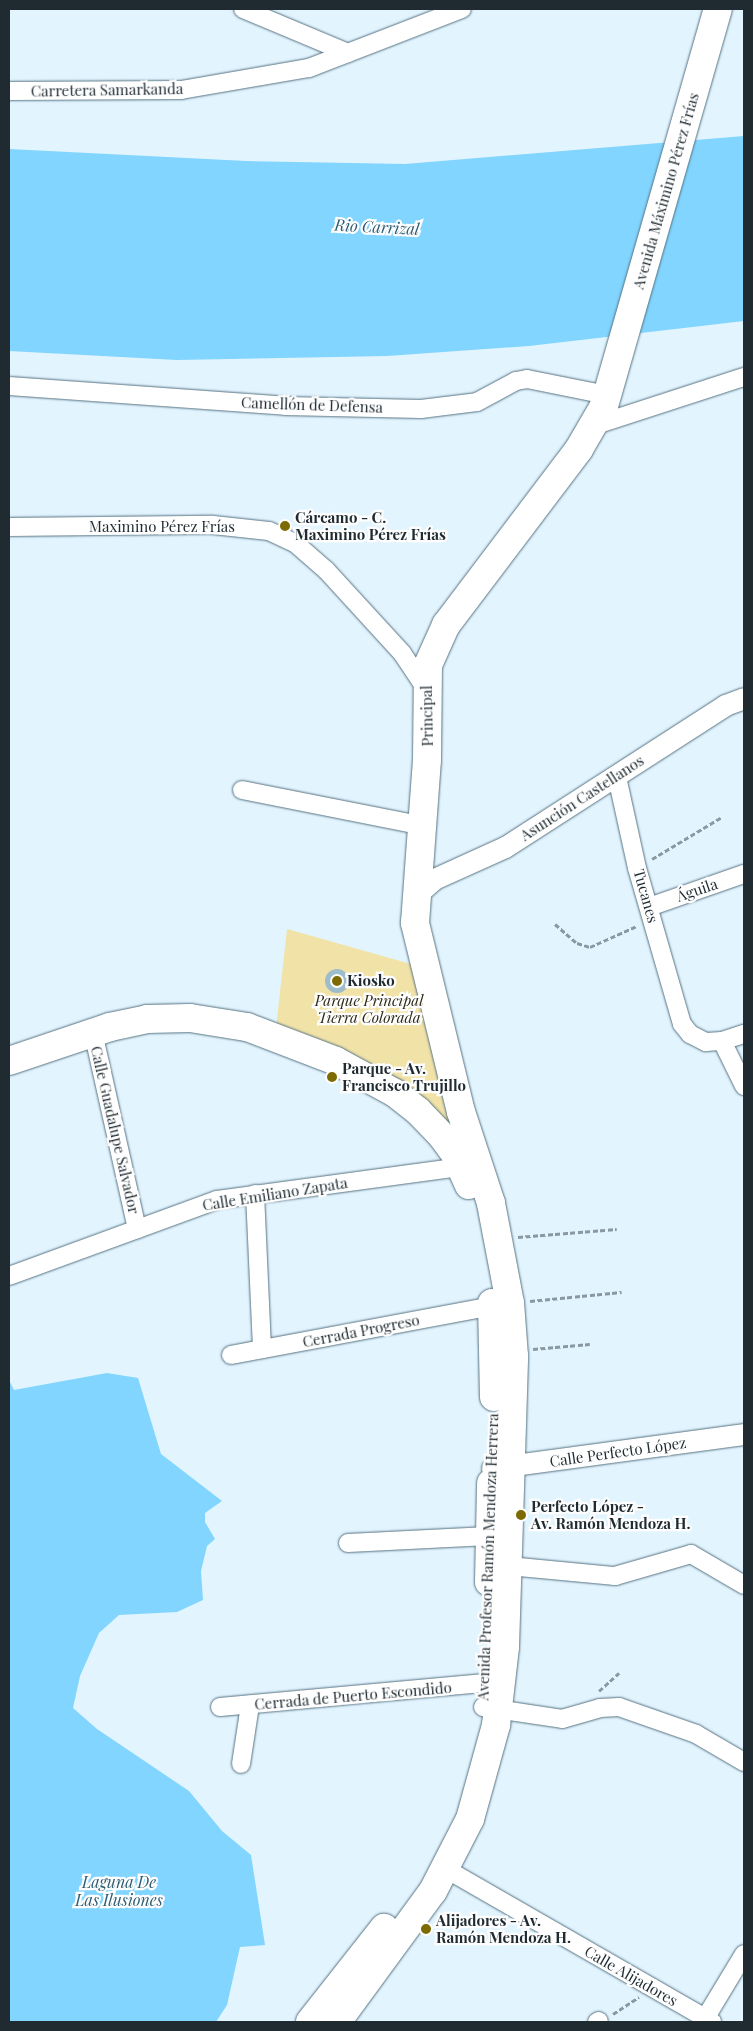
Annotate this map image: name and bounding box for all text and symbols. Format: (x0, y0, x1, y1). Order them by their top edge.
street label: Carretera Samarkanda (31, 80, 183, 100)
street label: Avenida Máximino Pérez Frías (629, 91, 703, 291)
water label: Rio Carrizal (334, 215, 420, 239)
street label: Camellón de Defensa (241, 394, 383, 416)
place label: Cárcamo - C. Maximino Pérez Frías (295, 508, 446, 543)
street label: Maximino Pérez Frías (89, 518, 235, 536)
marker: Cárcamo - C. Maximino Pérez Frías (279, 520, 291, 532)
street label: Principal (417, 685, 437, 747)
street label: Asunción Castellanos (517, 751, 647, 845)
street label: Tucanes (630, 867, 662, 925)
street label: Águila (674, 875, 720, 905)
place label: Kiosko (347, 972, 395, 990)
marker: Kiosko (331, 975, 343, 987)
park label: Parque Principal Tierra Colorada (315, 991, 423, 1026)
street label: Calle Guadalupe Salvador (87, 1044, 143, 1216)
place label: Parque - Av. Francisco Trujillo (342, 1059, 466, 1094)
marker: Parque - Av. Francisco Trujillo (326, 1071, 338, 1083)
street label: Calle Emiliano Zapata (201, 1174, 349, 1214)
street label: Cerrada Progreso (301, 1311, 421, 1351)
street label: Avenida Profesor Ramón Mendoza Herrera (474, 1413, 502, 1701)
street label: Calle Perfecto López (549, 1434, 687, 1470)
place label: Perfecto López - Av. Ramón Mendoza H. (531, 1497, 691, 1532)
marker: Perfecto López - Av. Ramón Mendoza H. (515, 1509, 527, 1521)
street label: Cerrada de Puerto Escondido (254, 1678, 452, 1714)
water label: Laguna De Las Ilusiones (75, 1872, 163, 1910)
place label: Alijadores - Av. Ramón Mendoza H. (436, 1911, 571, 1946)
marker: Alijadores - Av. Ramón Mendoza H. (420, 1923, 432, 1935)
street label: Calle Alijadores (581, 1942, 681, 2010)

